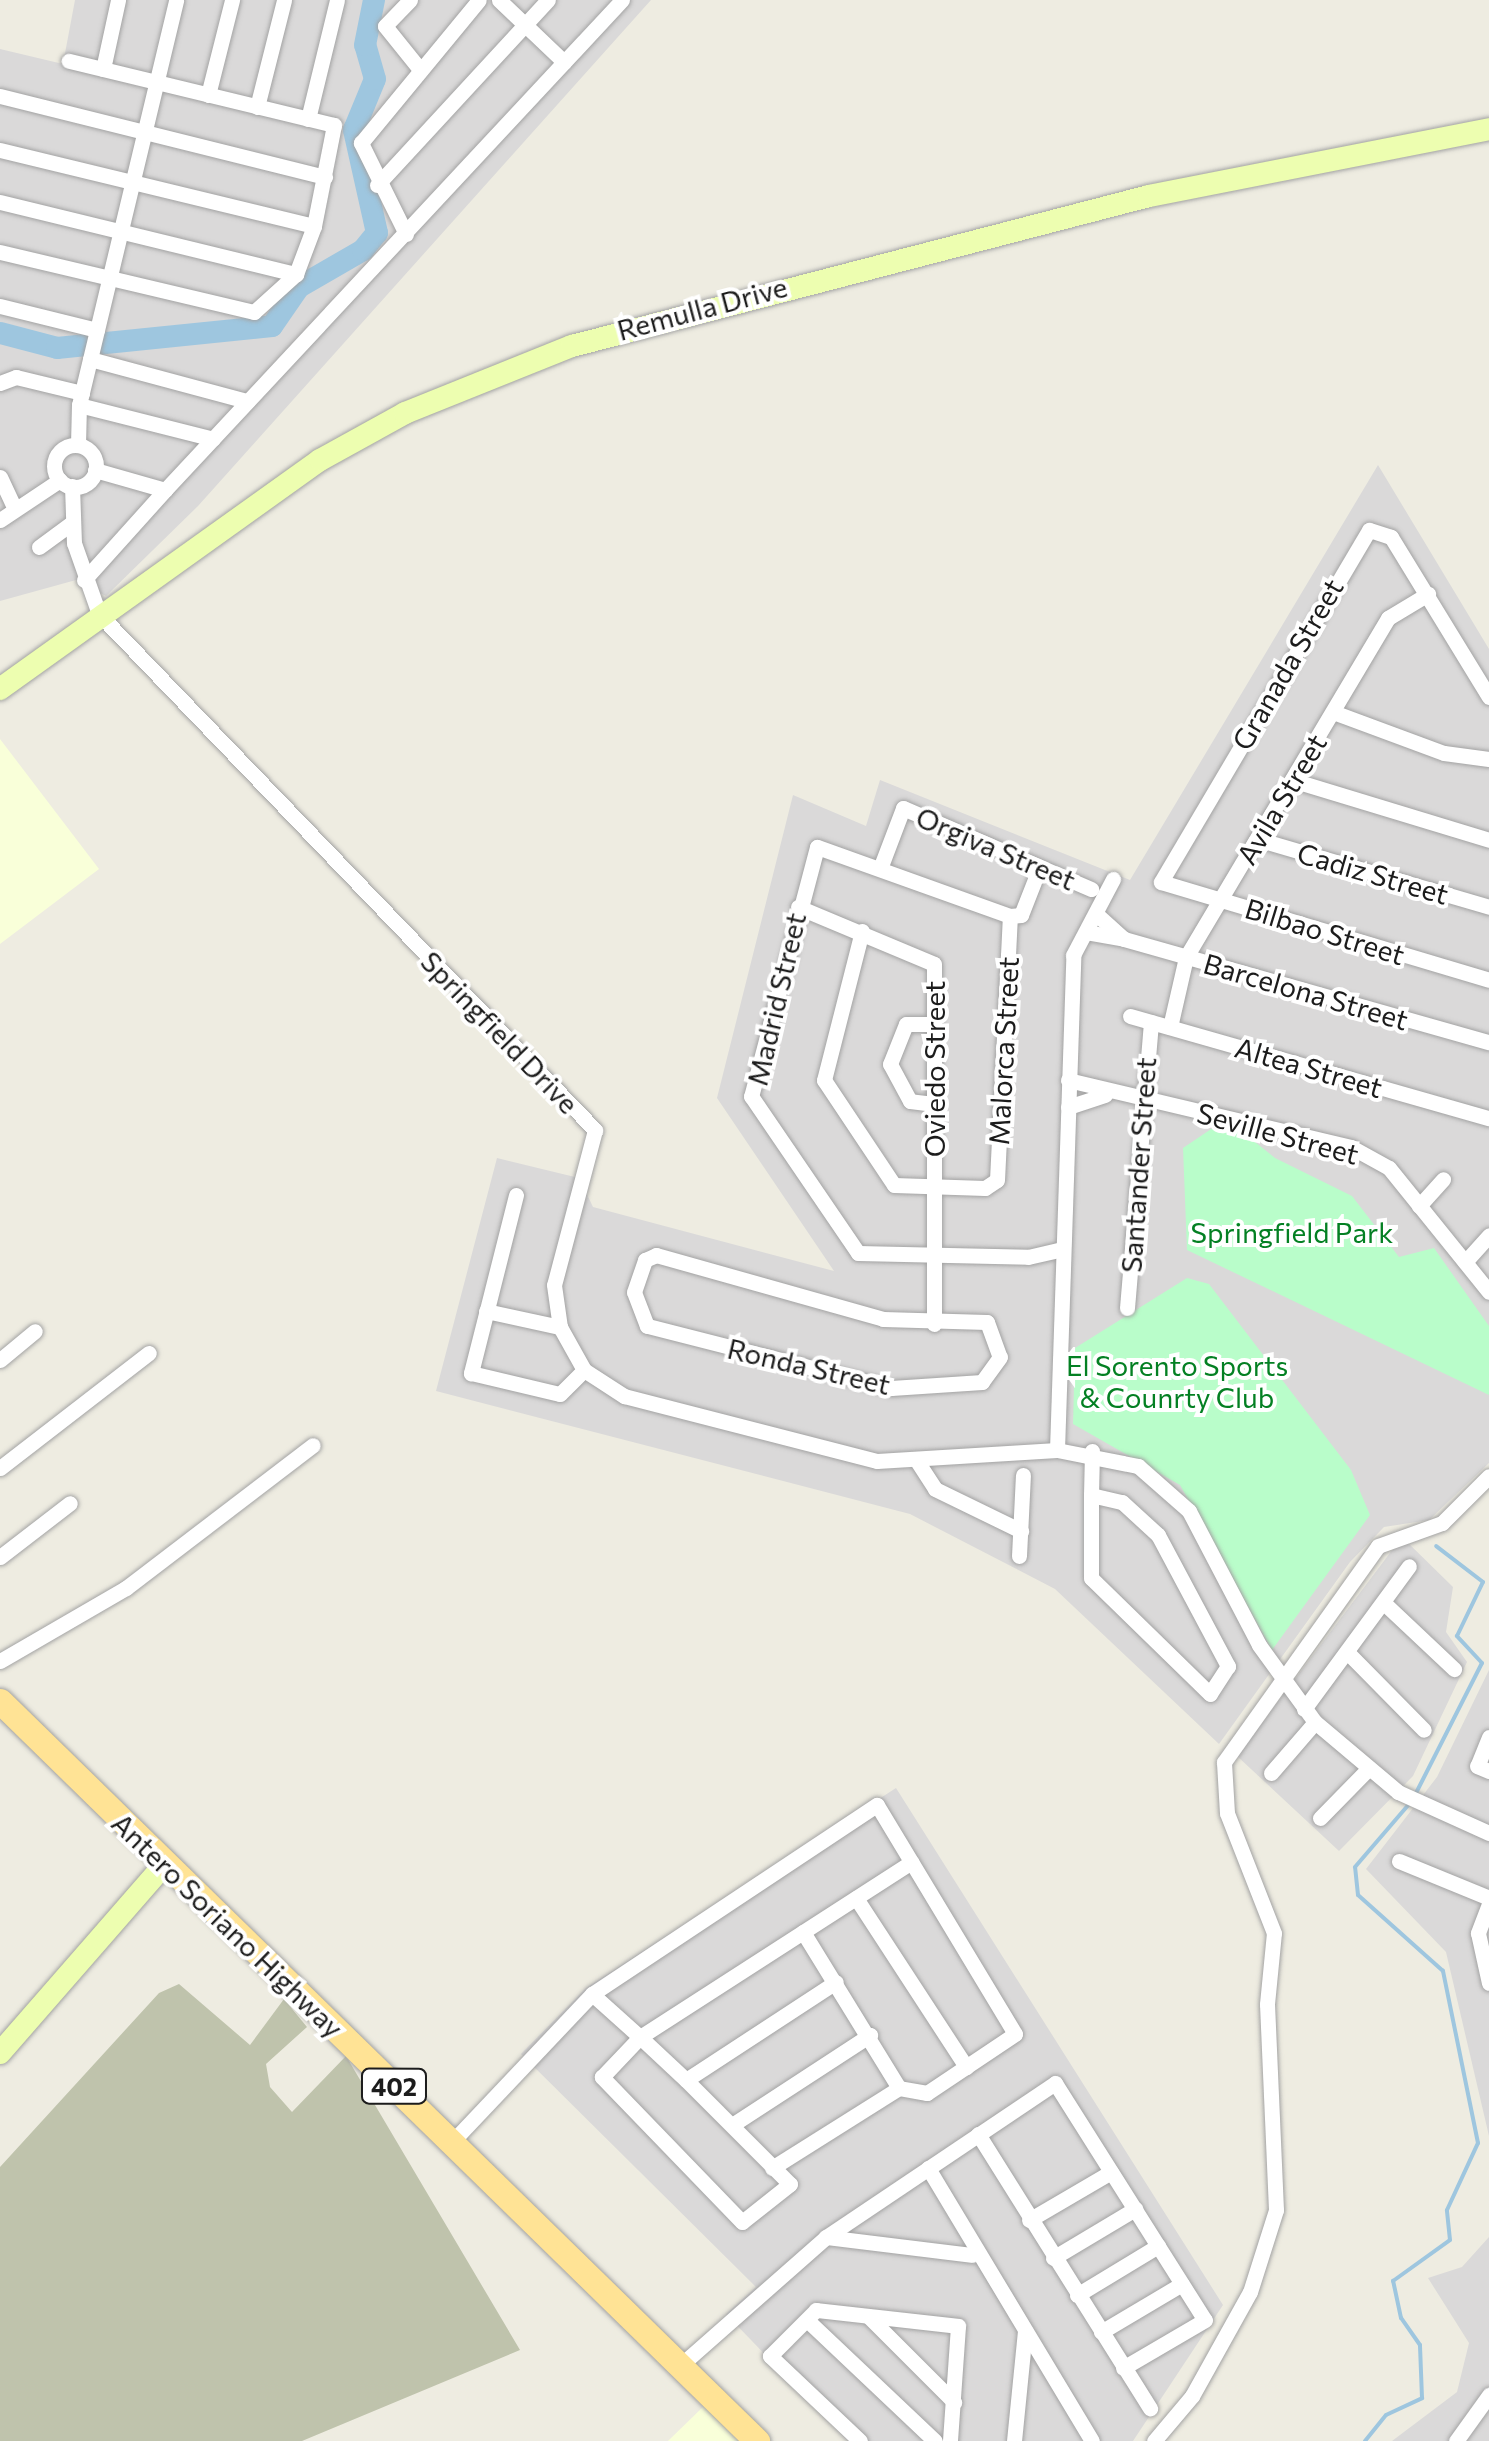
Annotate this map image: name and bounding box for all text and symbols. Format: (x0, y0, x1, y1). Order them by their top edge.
street label: Remulla Drive (613, 269, 791, 347)
street label: Granada Street (1224, 572, 1350, 756)
street label: Avila Street (1229, 728, 1333, 870)
street label: Orgiva Street (911, 799, 1081, 897)
street label: Cadiz Street (1294, 835, 1452, 911)
street label: Bilbao Street (1241, 891, 1409, 971)
street label: Madrid Street (740, 909, 812, 1089)
street label: Springfield Drive (414, 944, 586, 1120)
street label: Barcelona Street (1200, 946, 1412, 1036)
street label: Malorca Street (981, 956, 1025, 1146)
street label: Oviedo Street (917, 981, 951, 1157)
street label: Altea Street (1231, 1030, 1387, 1104)
street label: Santander Street (1114, 1056, 1162, 1274)
street label: Seville Street (1194, 1095, 1362, 1171)
park label: Springfield Park (1191, 1215, 1393, 1249)
street label: Ronda Street (724, 1331, 894, 1401)
park label: El Sorento Sports & Counrty Club (1066, 1348, 1288, 1414)
street label: Antero Soriano Highway (105, 1806, 351, 2044)
road number: 402 (359, 2066, 429, 2106)

